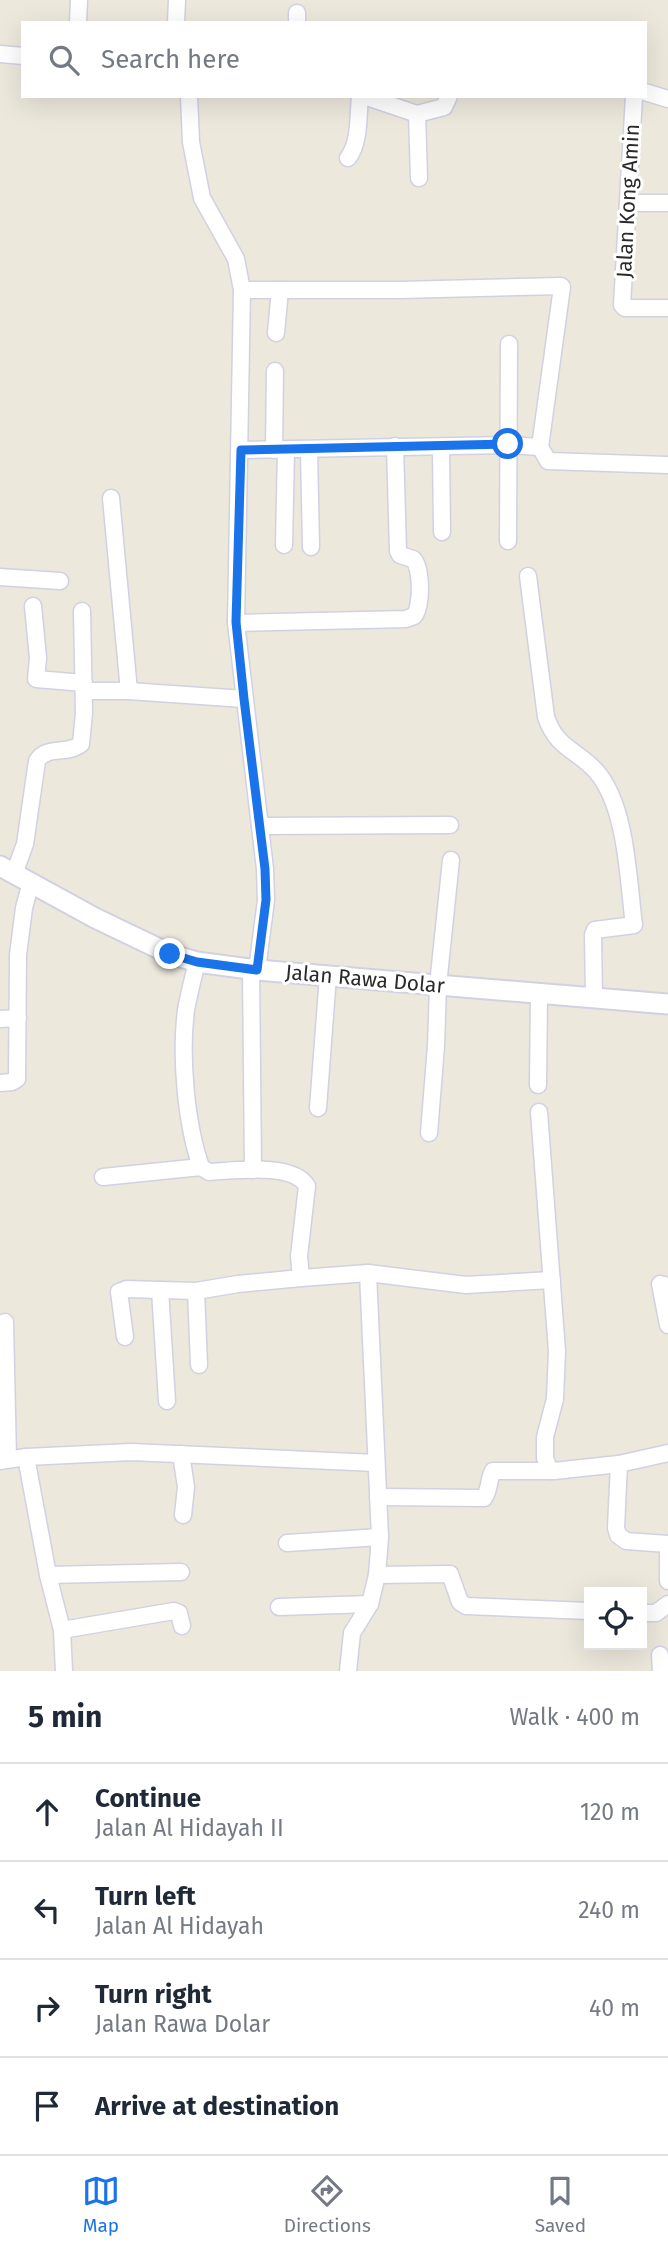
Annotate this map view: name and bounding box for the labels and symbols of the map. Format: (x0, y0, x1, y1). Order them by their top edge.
street label: Jalan Kong Amin (611, 123, 645, 279)
route start (492, 428, 523, 459)
route end (154, 938, 185, 969)
street label: Jalan Rawa Dolar (284, 959, 446, 999)

